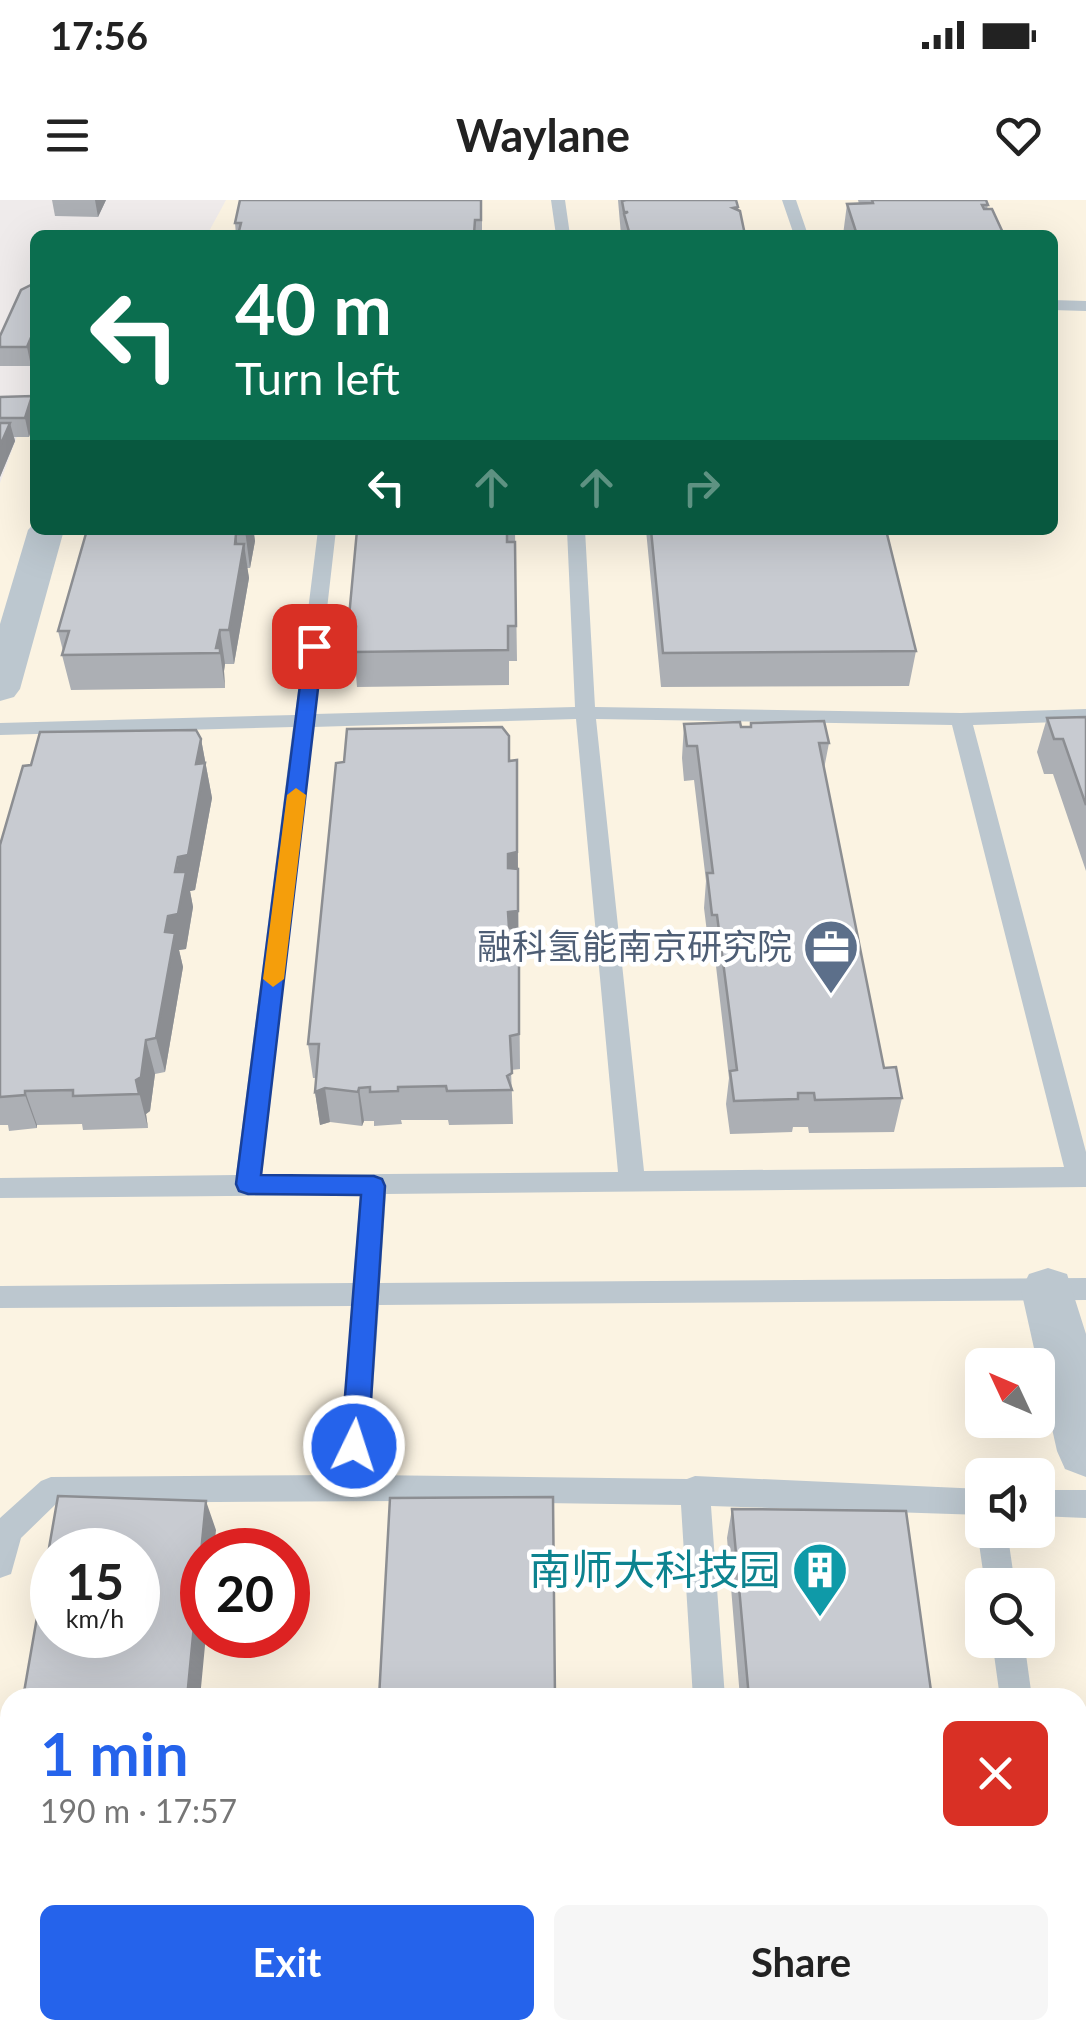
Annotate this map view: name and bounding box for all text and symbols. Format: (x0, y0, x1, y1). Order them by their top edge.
text: 17:56 (50, 12, 148, 58)
icon: menu (40, 108, 95, 163)
text: Waylane (456, 108, 630, 162)
icon: heart (991, 108, 1046, 163)
text: 40 m (235, 266, 392, 350)
icon: left (70, 270, 200, 400)
text: Turn left (235, 351, 400, 405)
icon: left (359, 460, 414, 515)
icon: ahead (464, 460, 519, 515)
icon: ahead (569, 460, 624, 515)
icon: right (674, 460, 729, 515)
pin (272, 604, 357, 689)
icon: arrive (287, 619, 342, 674)
office icon: 融科氢能南京研究院 (801, 917, 861, 996)
place label: 融科氢能南京研究院 (477, 924, 792, 966)
north arrow (965, 1348, 1055, 1438)
map controls (965, 1348, 1055, 1658)
position arrow (302, 1394, 406, 1498)
button: sound (965, 1458, 1055, 1548)
speed limit sign: 20 (180, 1528, 310, 1658)
building icon: 南师大科技园 (790, 1540, 850, 1619)
place label: 南师大科技园 (529, 1544, 781, 1594)
text: 15 (66, 1551, 124, 1611)
button: search (965, 1568, 1055, 1658)
text: km/h (66, 1603, 124, 1633)
text: 1 min (40, 1717, 189, 1789)
button: close (943, 1721, 1048, 1826)
text: 190 m · 17:57 (40, 1791, 237, 1830)
button: Exit (40, 1905, 534, 2020)
button: Share (554, 1905, 1048, 2020)

